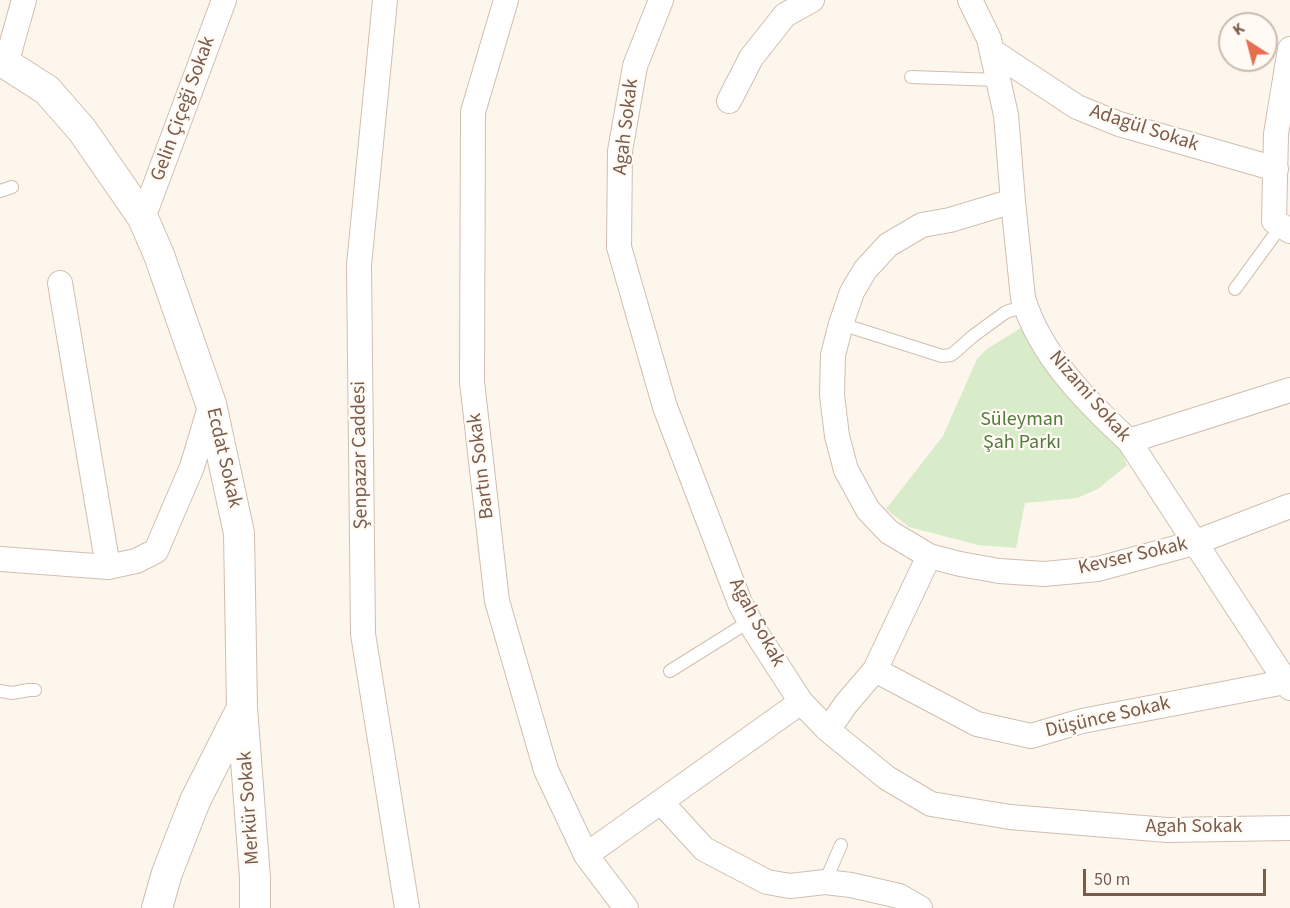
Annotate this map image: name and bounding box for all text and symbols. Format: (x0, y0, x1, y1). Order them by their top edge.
north arrow (1218, 12, 1278, 72)
text: K (1228, 17, 1249, 41)
street label: Gelin Çiçeği Sokak (147, 33, 221, 185)
street label: Agah Sokak (609, 78, 645, 176)
street label: Adagül Sokak (1086, 100, 1202, 158)
street label: Nizami Sokak (1043, 347, 1135, 447)
street label: Şenpazar Caddesi (348, 381, 374, 529)
street label: Ecdat Sokak (200, 406, 246, 510)
park label: Süleyman Şah Parkı (980, 409, 1064, 456)
street label: Bartın Sokak (464, 412, 500, 520)
street label: Kevser Sokak (1076, 533, 1190, 581)
street label: Agah Sokak (723, 575, 789, 671)
street label: Düşünce Sokak (1043, 692, 1173, 744)
street label: Merkür Sokak (234, 750, 266, 866)
street label: Agah Sokak (1146, 816, 1242, 840)
scale bar (1086, 857, 1269, 895)
text: 50 m (1094, 867, 1130, 892)

